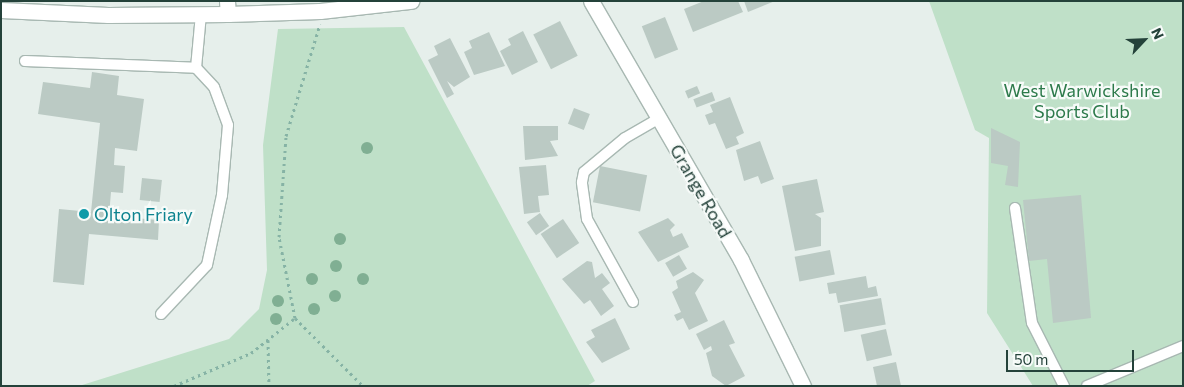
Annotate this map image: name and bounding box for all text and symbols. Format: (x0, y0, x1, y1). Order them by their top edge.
north arrow (1119, 15, 1169, 65)
text: N (1148, 25, 1168, 42)
park label: West Warwickshire Sports Club (1004, 80, 1160, 122)
street label: Grange Road (666, 140, 736, 242)
place label: Olton Friary (94, 203, 193, 225)
marker: Olton Friary (78, 208, 90, 220)
scale bar (1009, 340, 1136, 372)
text: 50 m (1014, 350, 1048, 368)

